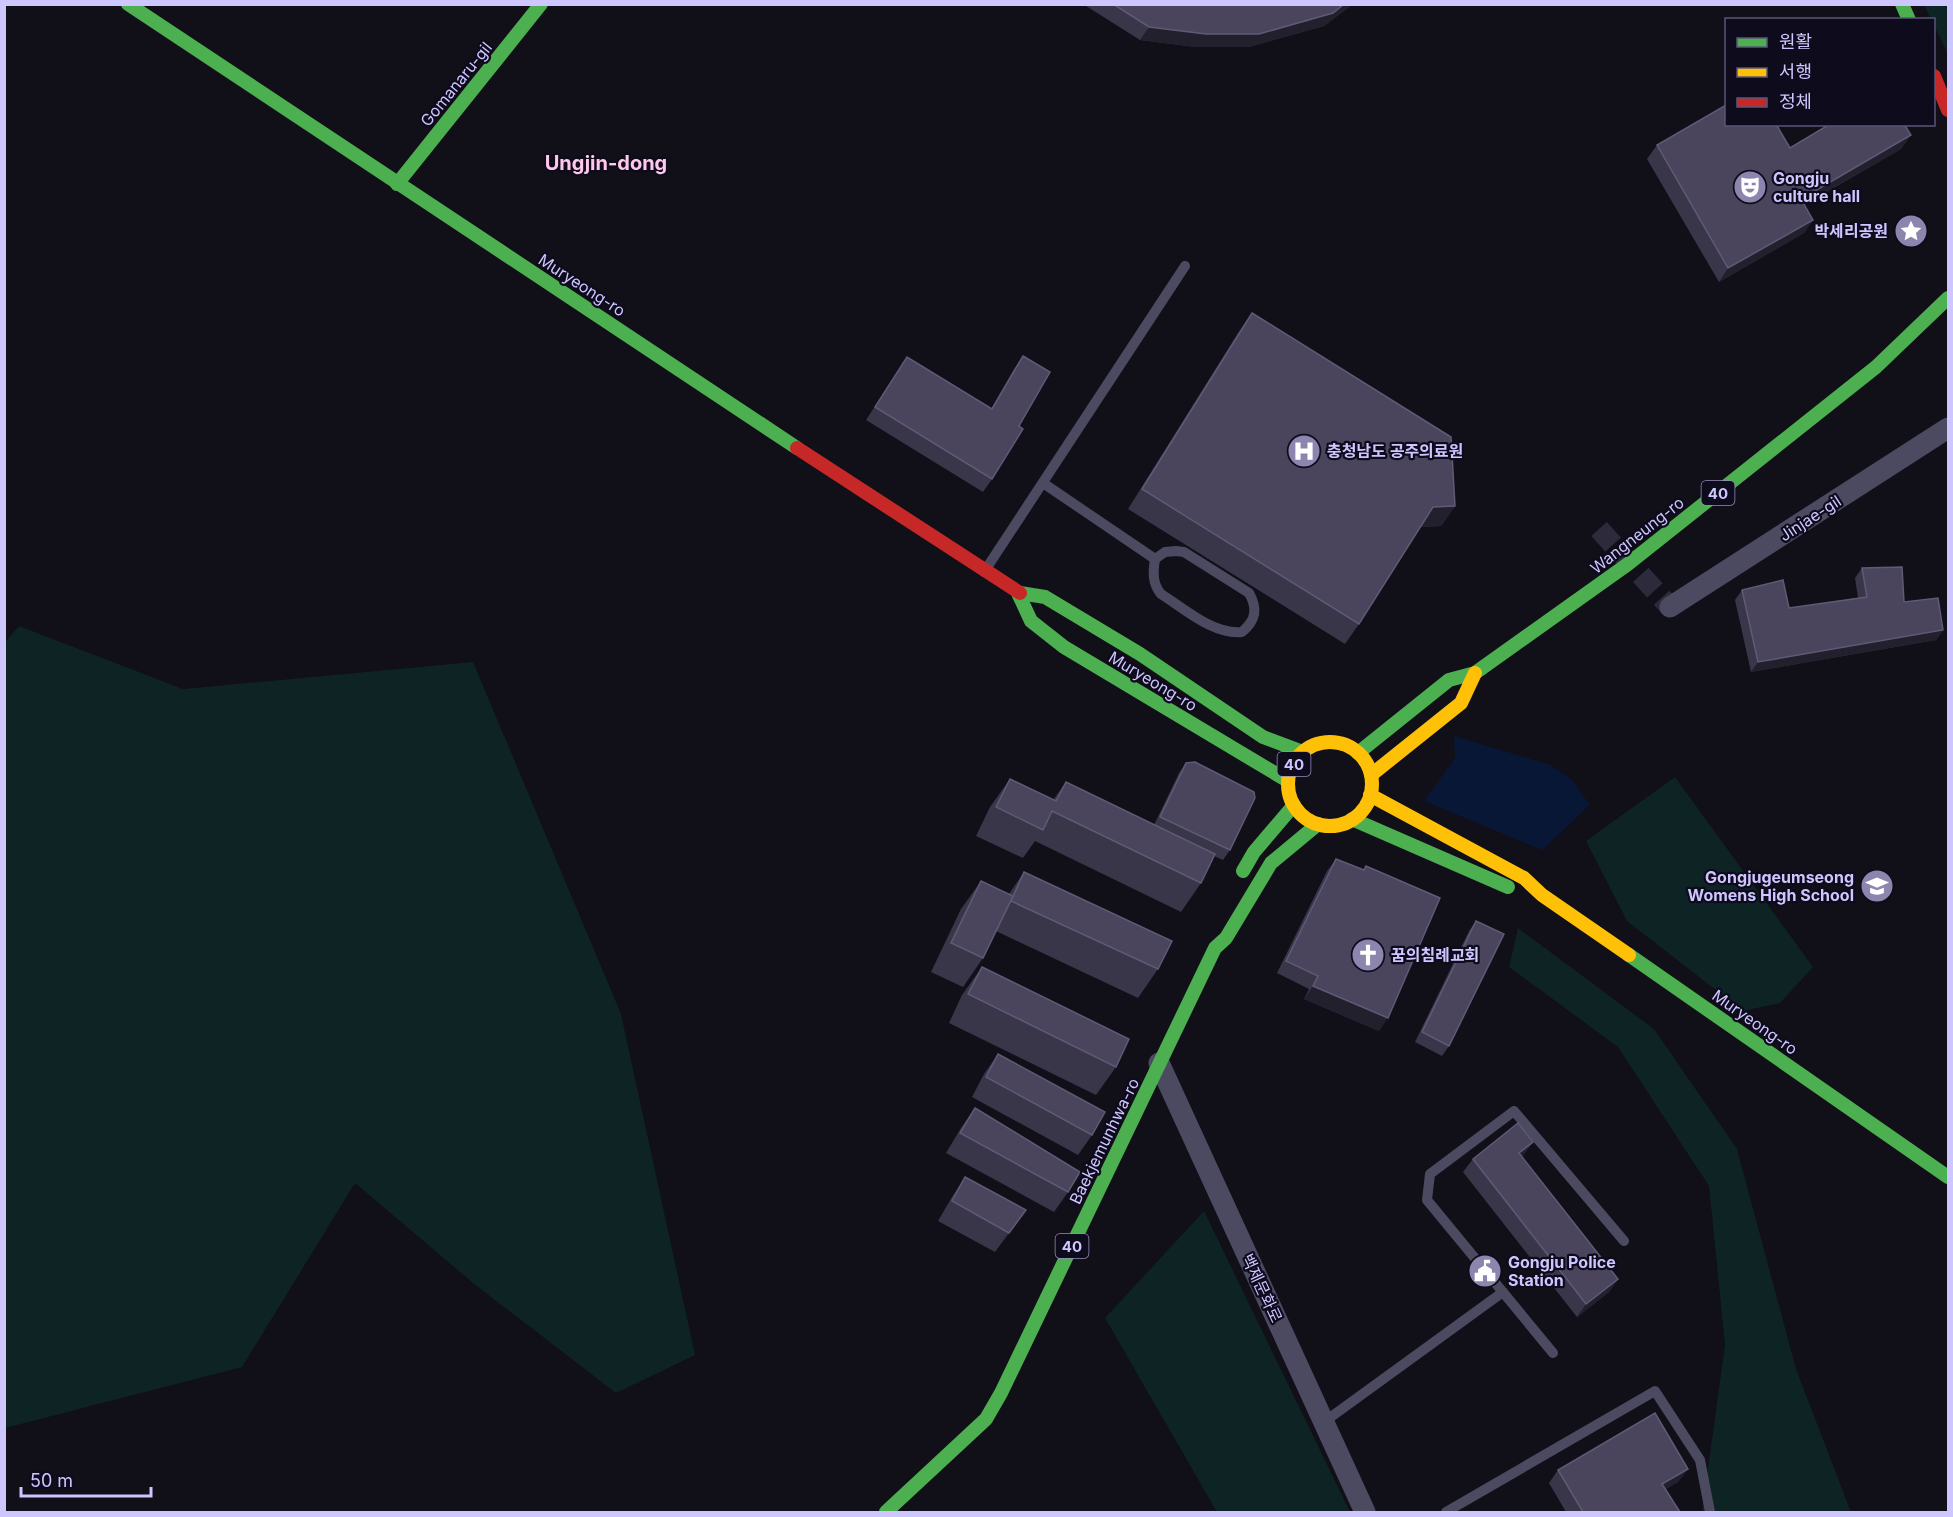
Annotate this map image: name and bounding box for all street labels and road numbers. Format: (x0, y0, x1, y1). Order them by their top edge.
street label: Gomanaru-gil (416, 38, 496, 130)
street label: Muryeong-ro (535, 249, 629, 321)
road number: 40 (1702, 481, 1734, 505)
street label: Jinjae-gil (1775, 491, 1845, 545)
street label: Wangneung-ro (1586, 492, 1688, 578)
street label: Muryeong-ro (1105, 647, 1201, 715)
road number: 40 (1278, 752, 1310, 776)
street label: Muryeong-ro (1708, 985, 1802, 1059)
street label: Baekjemunhwa-ro (1065, 1075, 1143, 1207)
road number: 40 (1056, 1234, 1088, 1258)
street label: 백제문화로 (1237, 1250, 1287, 1326)

